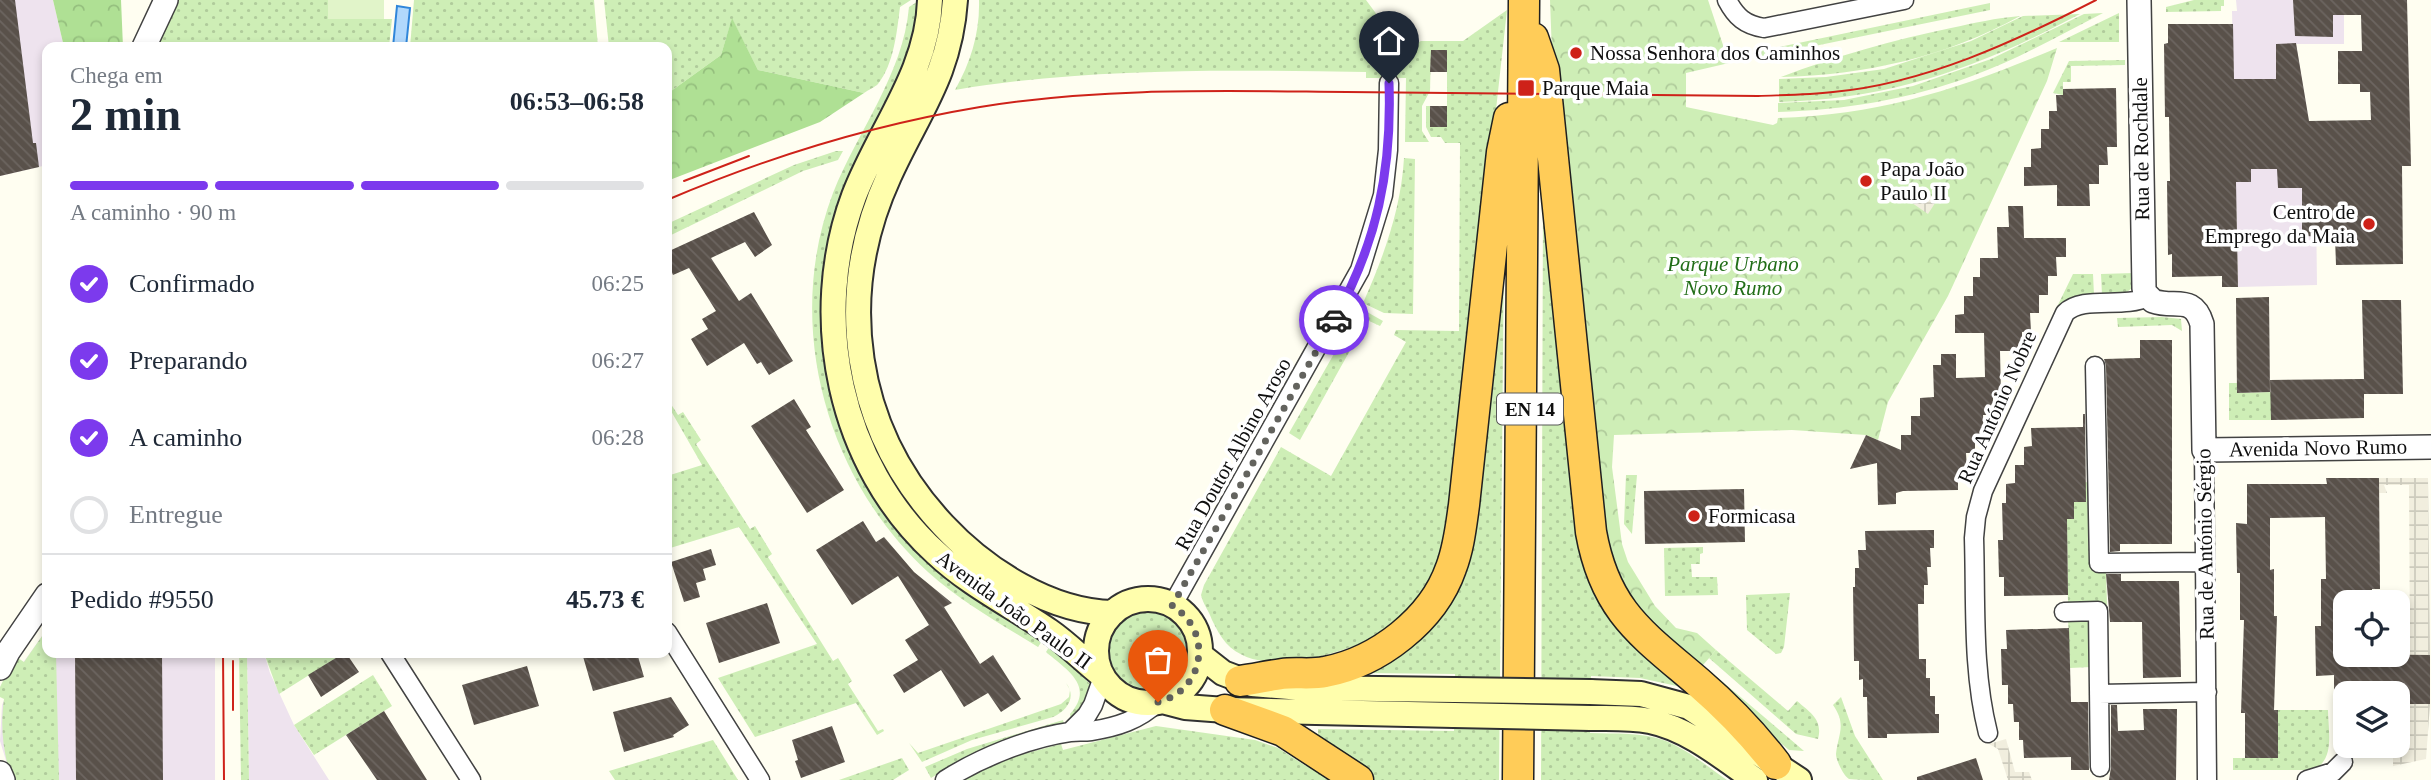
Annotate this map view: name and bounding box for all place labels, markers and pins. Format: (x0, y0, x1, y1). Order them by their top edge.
pin (1359, 11, 1419, 83)
place label: Nossa Senhora dos Caminhos (1590, 41, 1840, 65)
marker: Nossa Senhora dos Caminhos (1568, 45, 1584, 61)
place label: Parque Maia (1542, 76, 1649, 100)
marker: Parque Maia (1516, 78, 1536, 98)
place label: Papa João Paulo II (1880, 157, 1965, 205)
marker: Papa João Paulo II (1858, 173, 1874, 189)
place label: Centro de Emprego da Maia (2205, 200, 2356, 248)
marker: Centro de Emprego da Maia (2361, 216, 2377, 232)
place label: Formicasa (1708, 504, 1796, 528)
marker: Formicasa (1686, 508, 1702, 524)
pin (1128, 630, 1188, 702)

